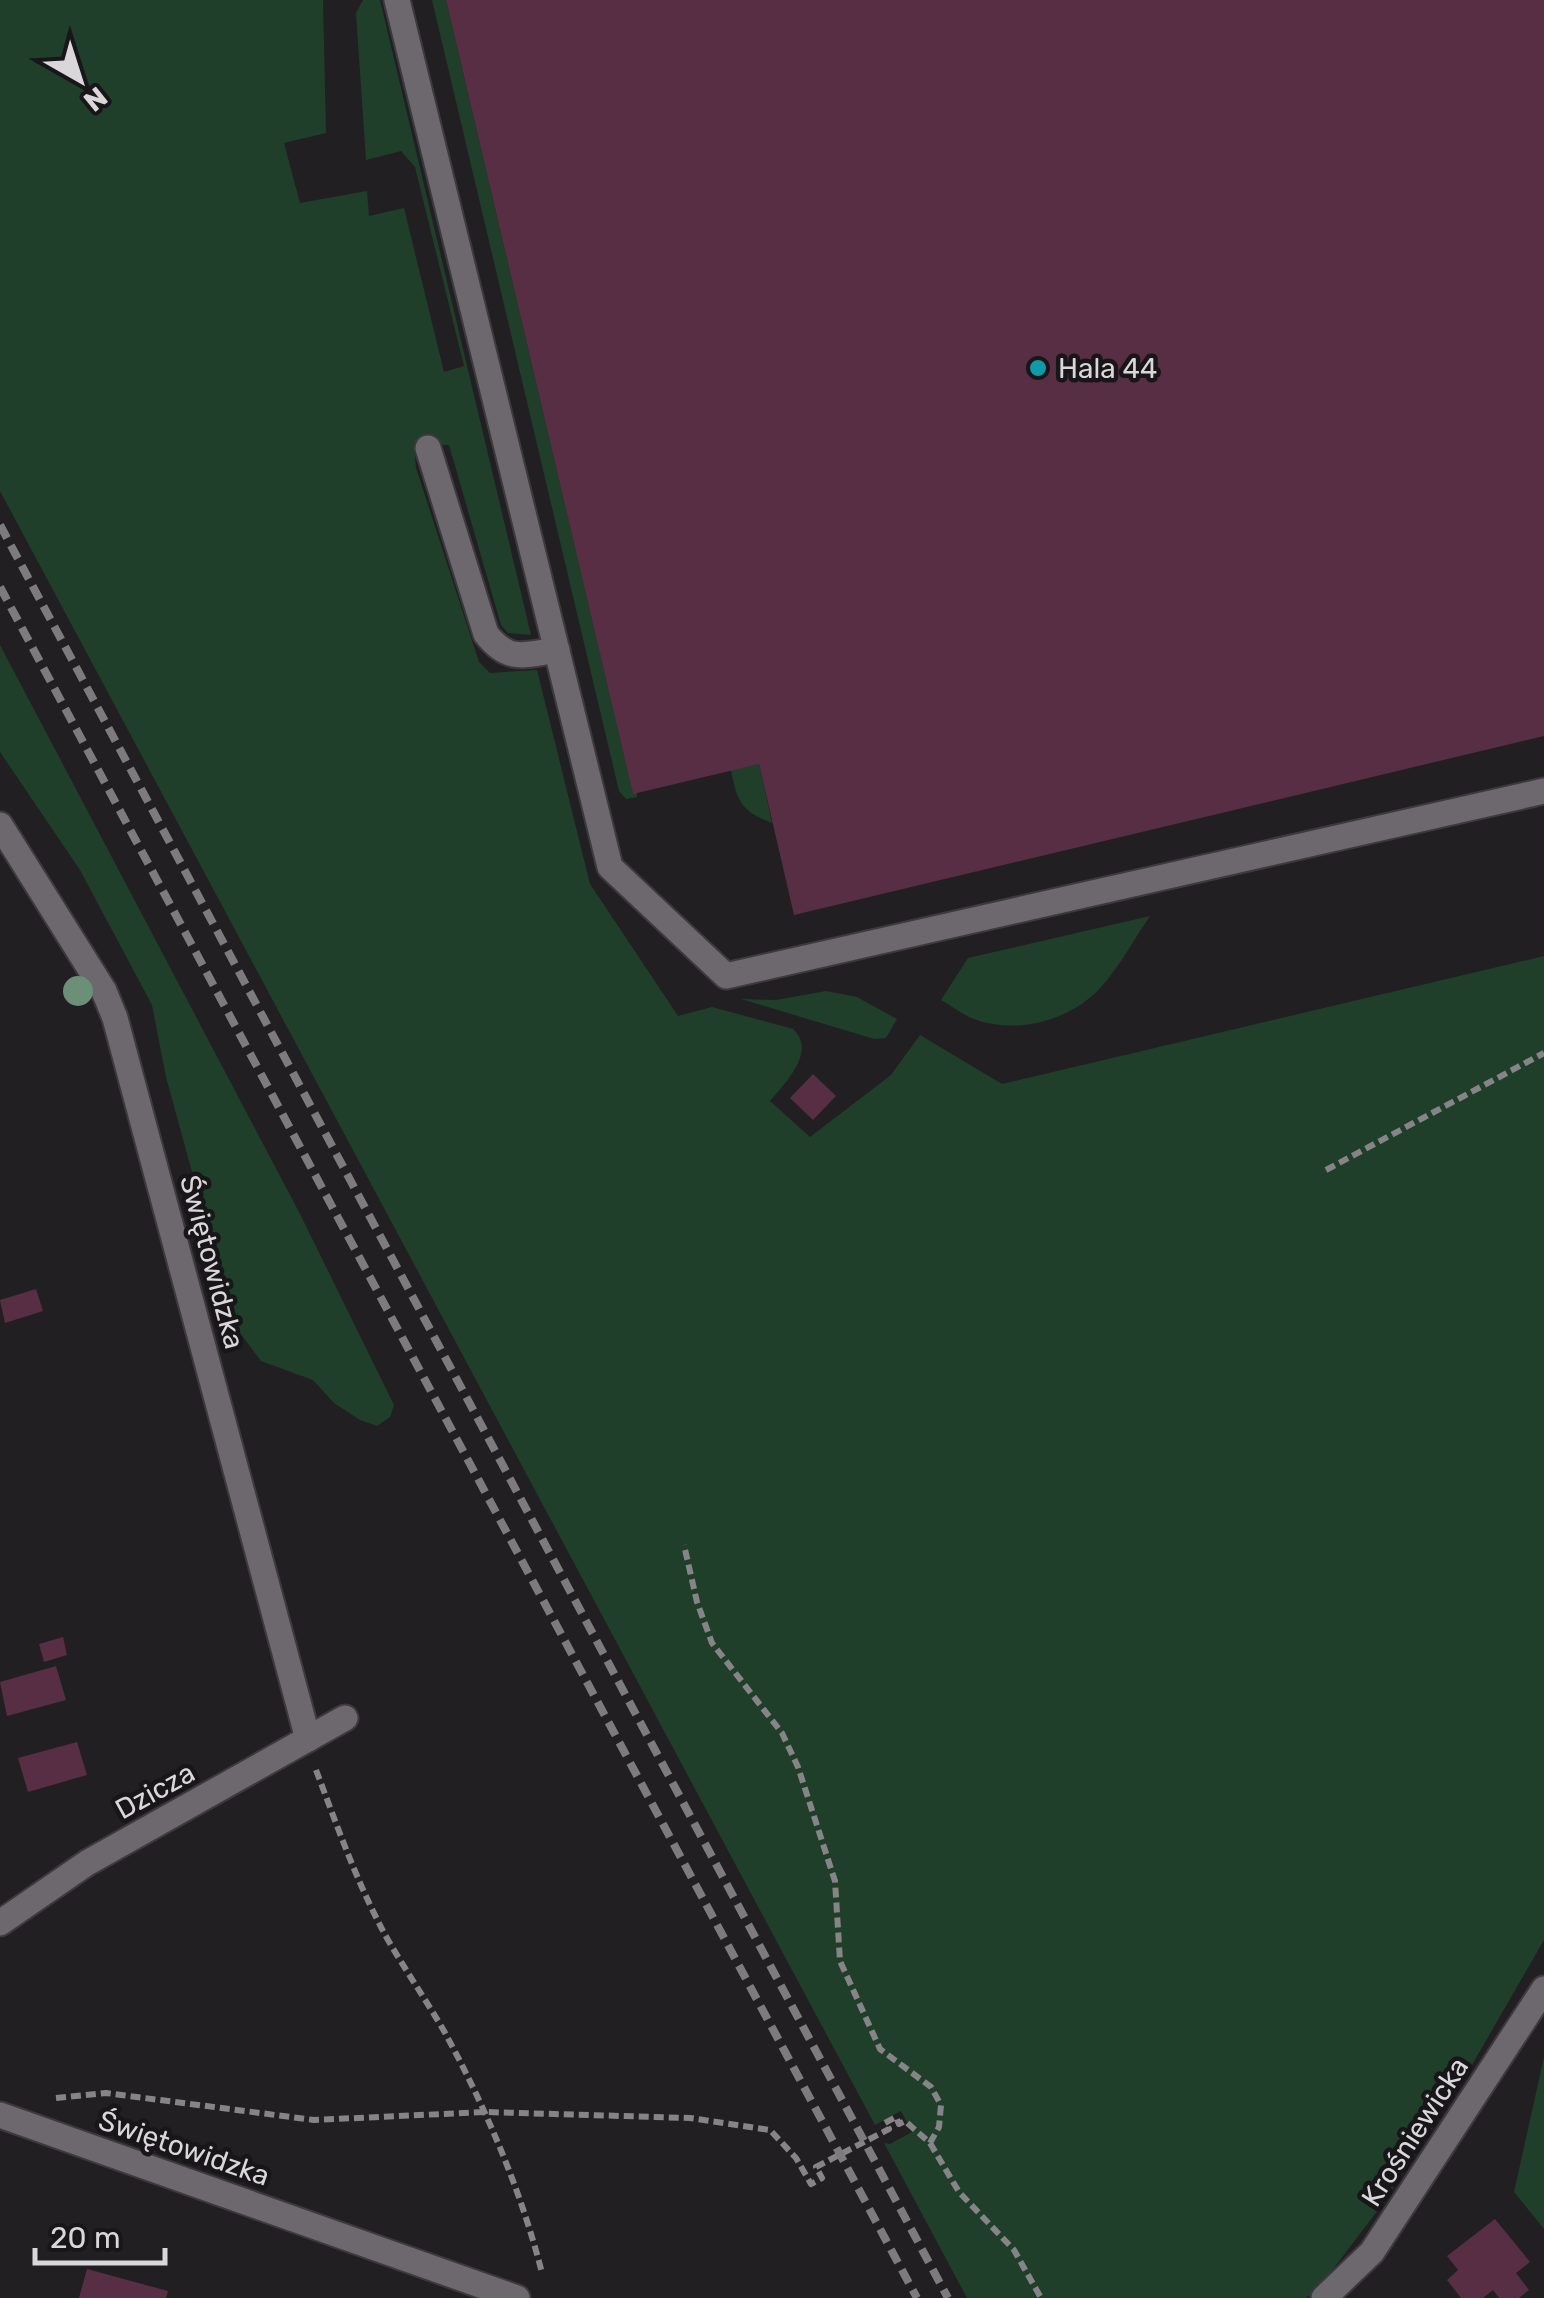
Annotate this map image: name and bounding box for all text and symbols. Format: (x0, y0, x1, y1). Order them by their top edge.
north arrow (30, 30, 130, 130)
text: N (77, 80, 114, 118)
place label: Hala 44 (1058, 352, 1157, 385)
marker: Hala 44 (1027, 357, 1049, 379)
street label: Świętowidzka (173, 1171, 251, 1353)
street label: Dzicza (110, 1756, 200, 1826)
street label: Krośniewicka (1355, 2051, 1475, 2213)
street label: Świętowidzka (94, 2103, 274, 2193)
scale bar (35, 2203, 165, 2265)
text: 20 m (50, 2220, 121, 2256)

